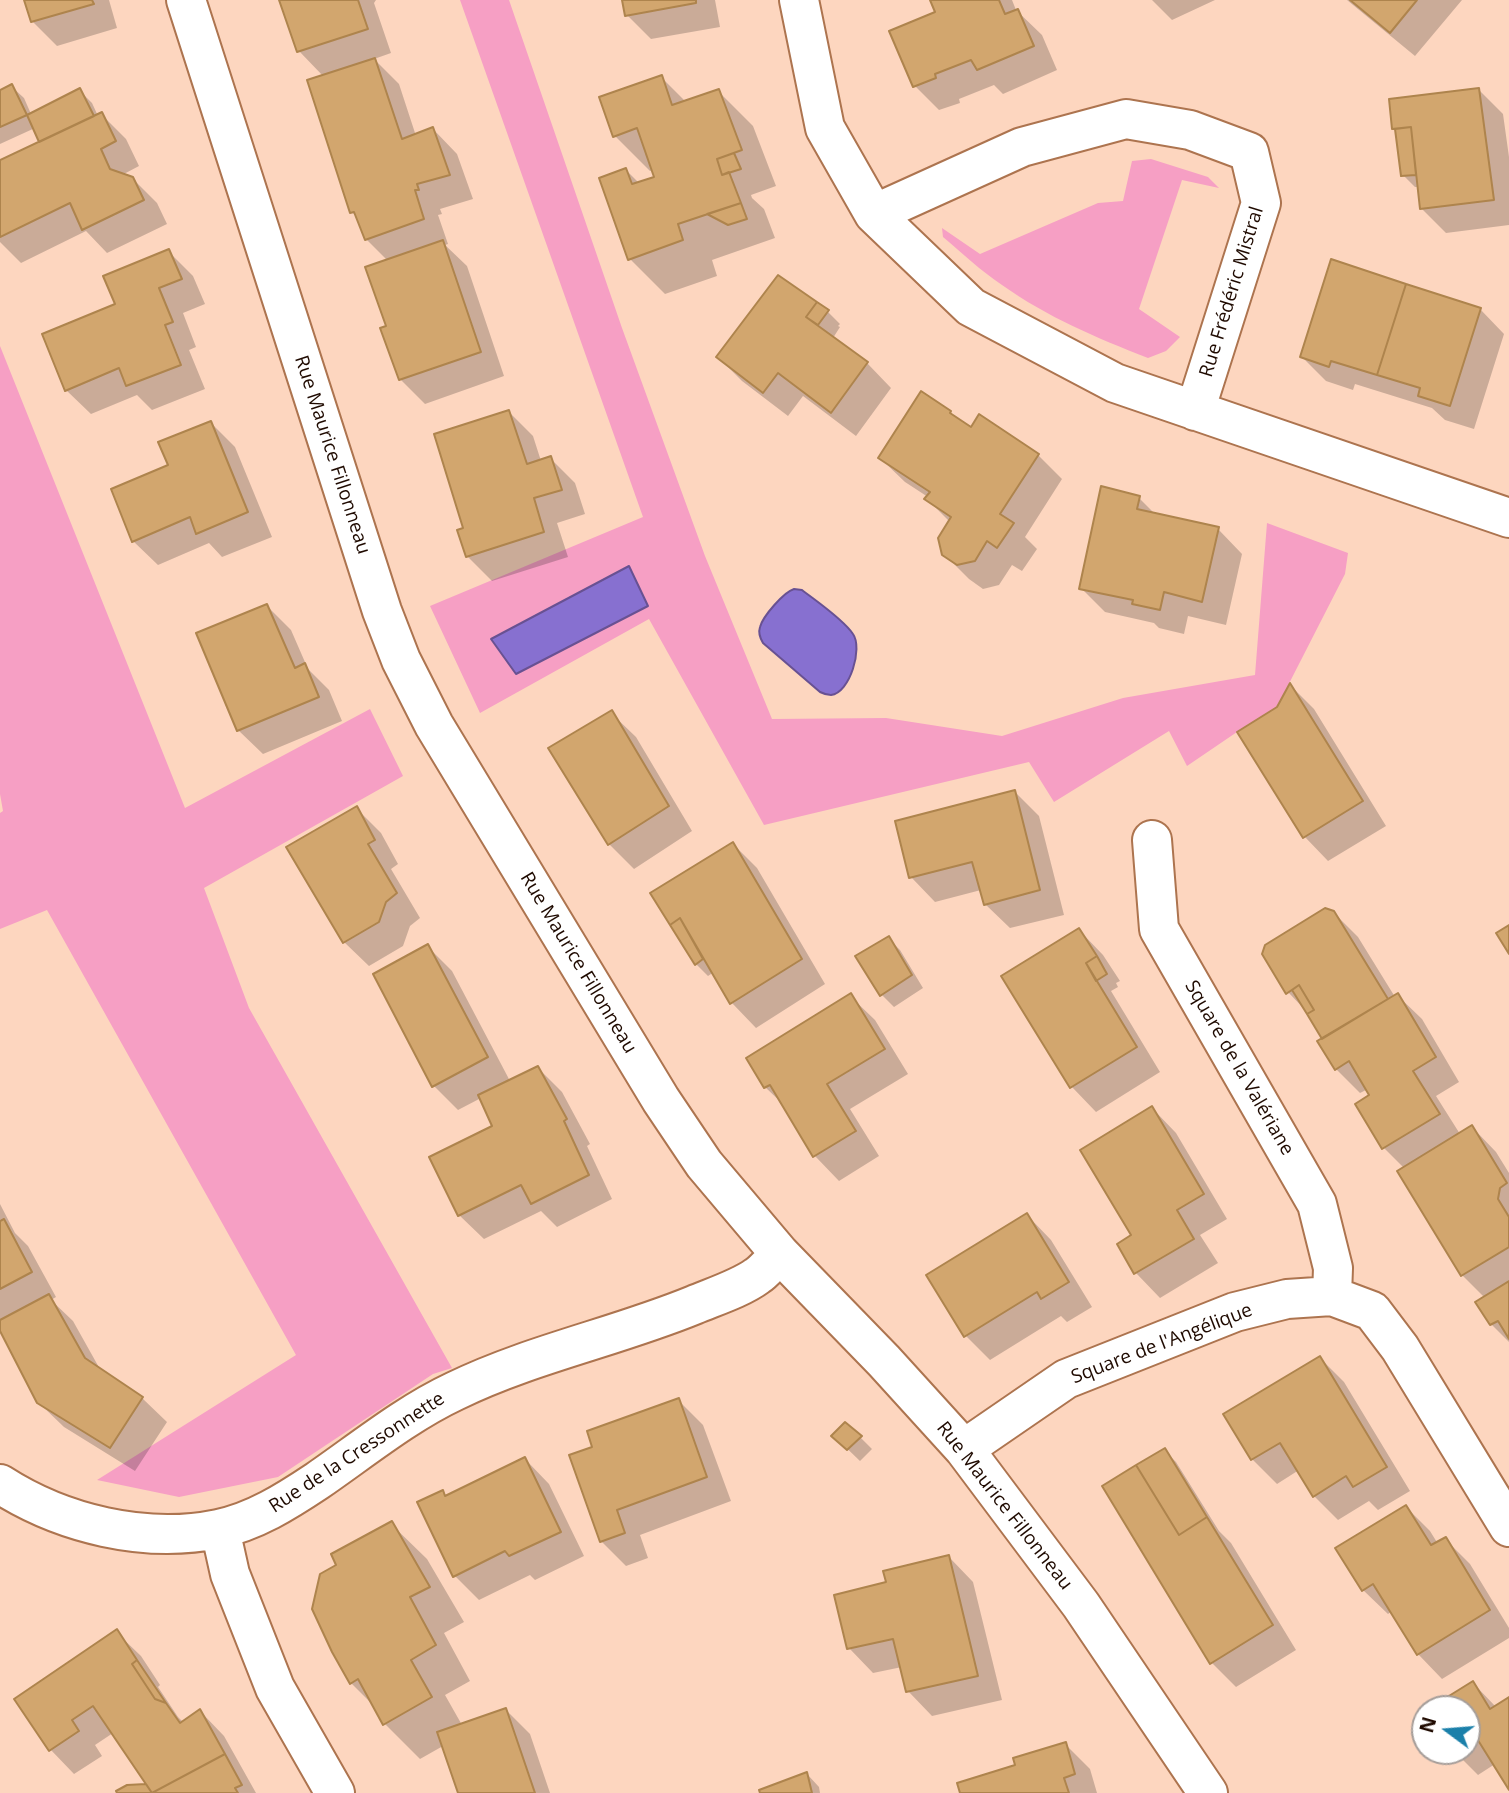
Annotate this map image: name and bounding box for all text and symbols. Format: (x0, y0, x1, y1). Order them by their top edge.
street label: Rue Frédéric Mistral (1195, 204, 1269, 380)
street label: Rue Maurice Fillonneau (289, 353, 375, 557)
street label: Rue Maurice Fillonneau (515, 868, 641, 1058)
street label: Square de la Valériane (1180, 977, 1298, 1159)
street label: Square de l'Angélique (1068, 1299, 1256, 1389)
street label: Rue de la Cressonnette (265, 1388, 449, 1518)
street label: Rue Maurice Fillonneau (931, 1417, 1077, 1595)
north arrow (1411, 1695, 1481, 1765)
text: N (1413, 1714, 1442, 1736)

